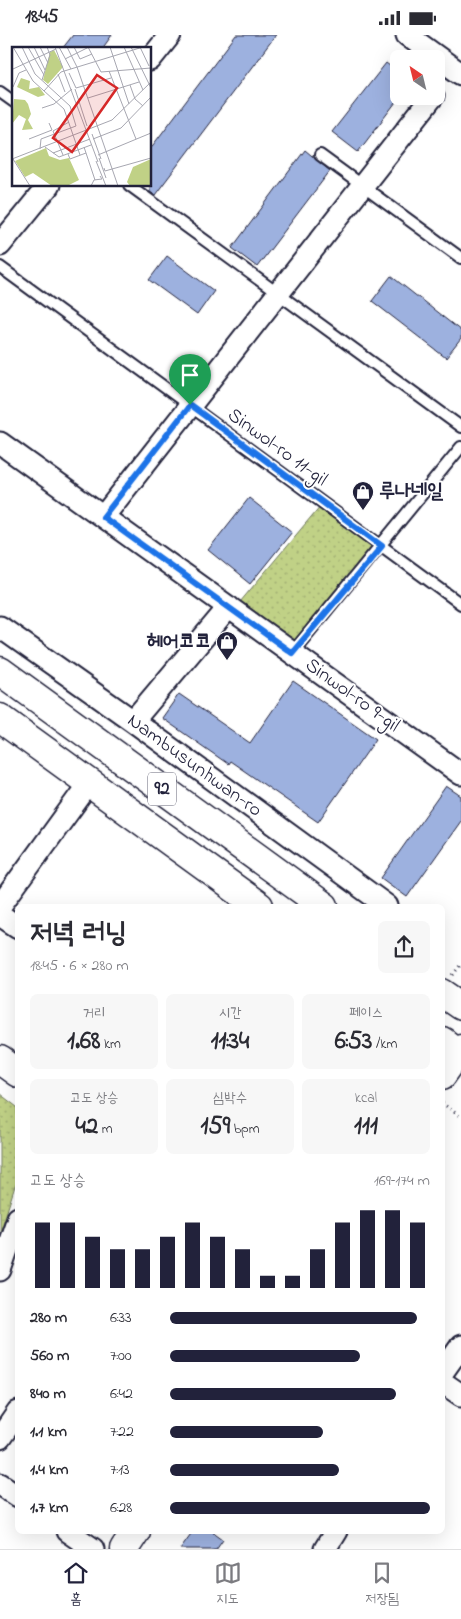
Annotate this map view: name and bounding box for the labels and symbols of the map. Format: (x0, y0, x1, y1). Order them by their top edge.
inset map (12, 47, 151, 186)
north arrow (390, 50, 445, 105)
pin (169, 354, 211, 405)
street label: Sinwol-ro 11-gil (220, 402, 333, 495)
place label: 루나네일 (379, 478, 443, 507)
shop icon: 루나네일 (351, 480, 375, 511)
place label: 헤어코코 (147, 628, 211, 657)
shop icon: 헤어코코 (215, 630, 239, 661)
street label: Sinwol-ro 9-gil (298, 652, 405, 741)
street label: Nambusunhwan-ro (121, 707, 267, 825)
road number: 92 (148, 773, 176, 806)

